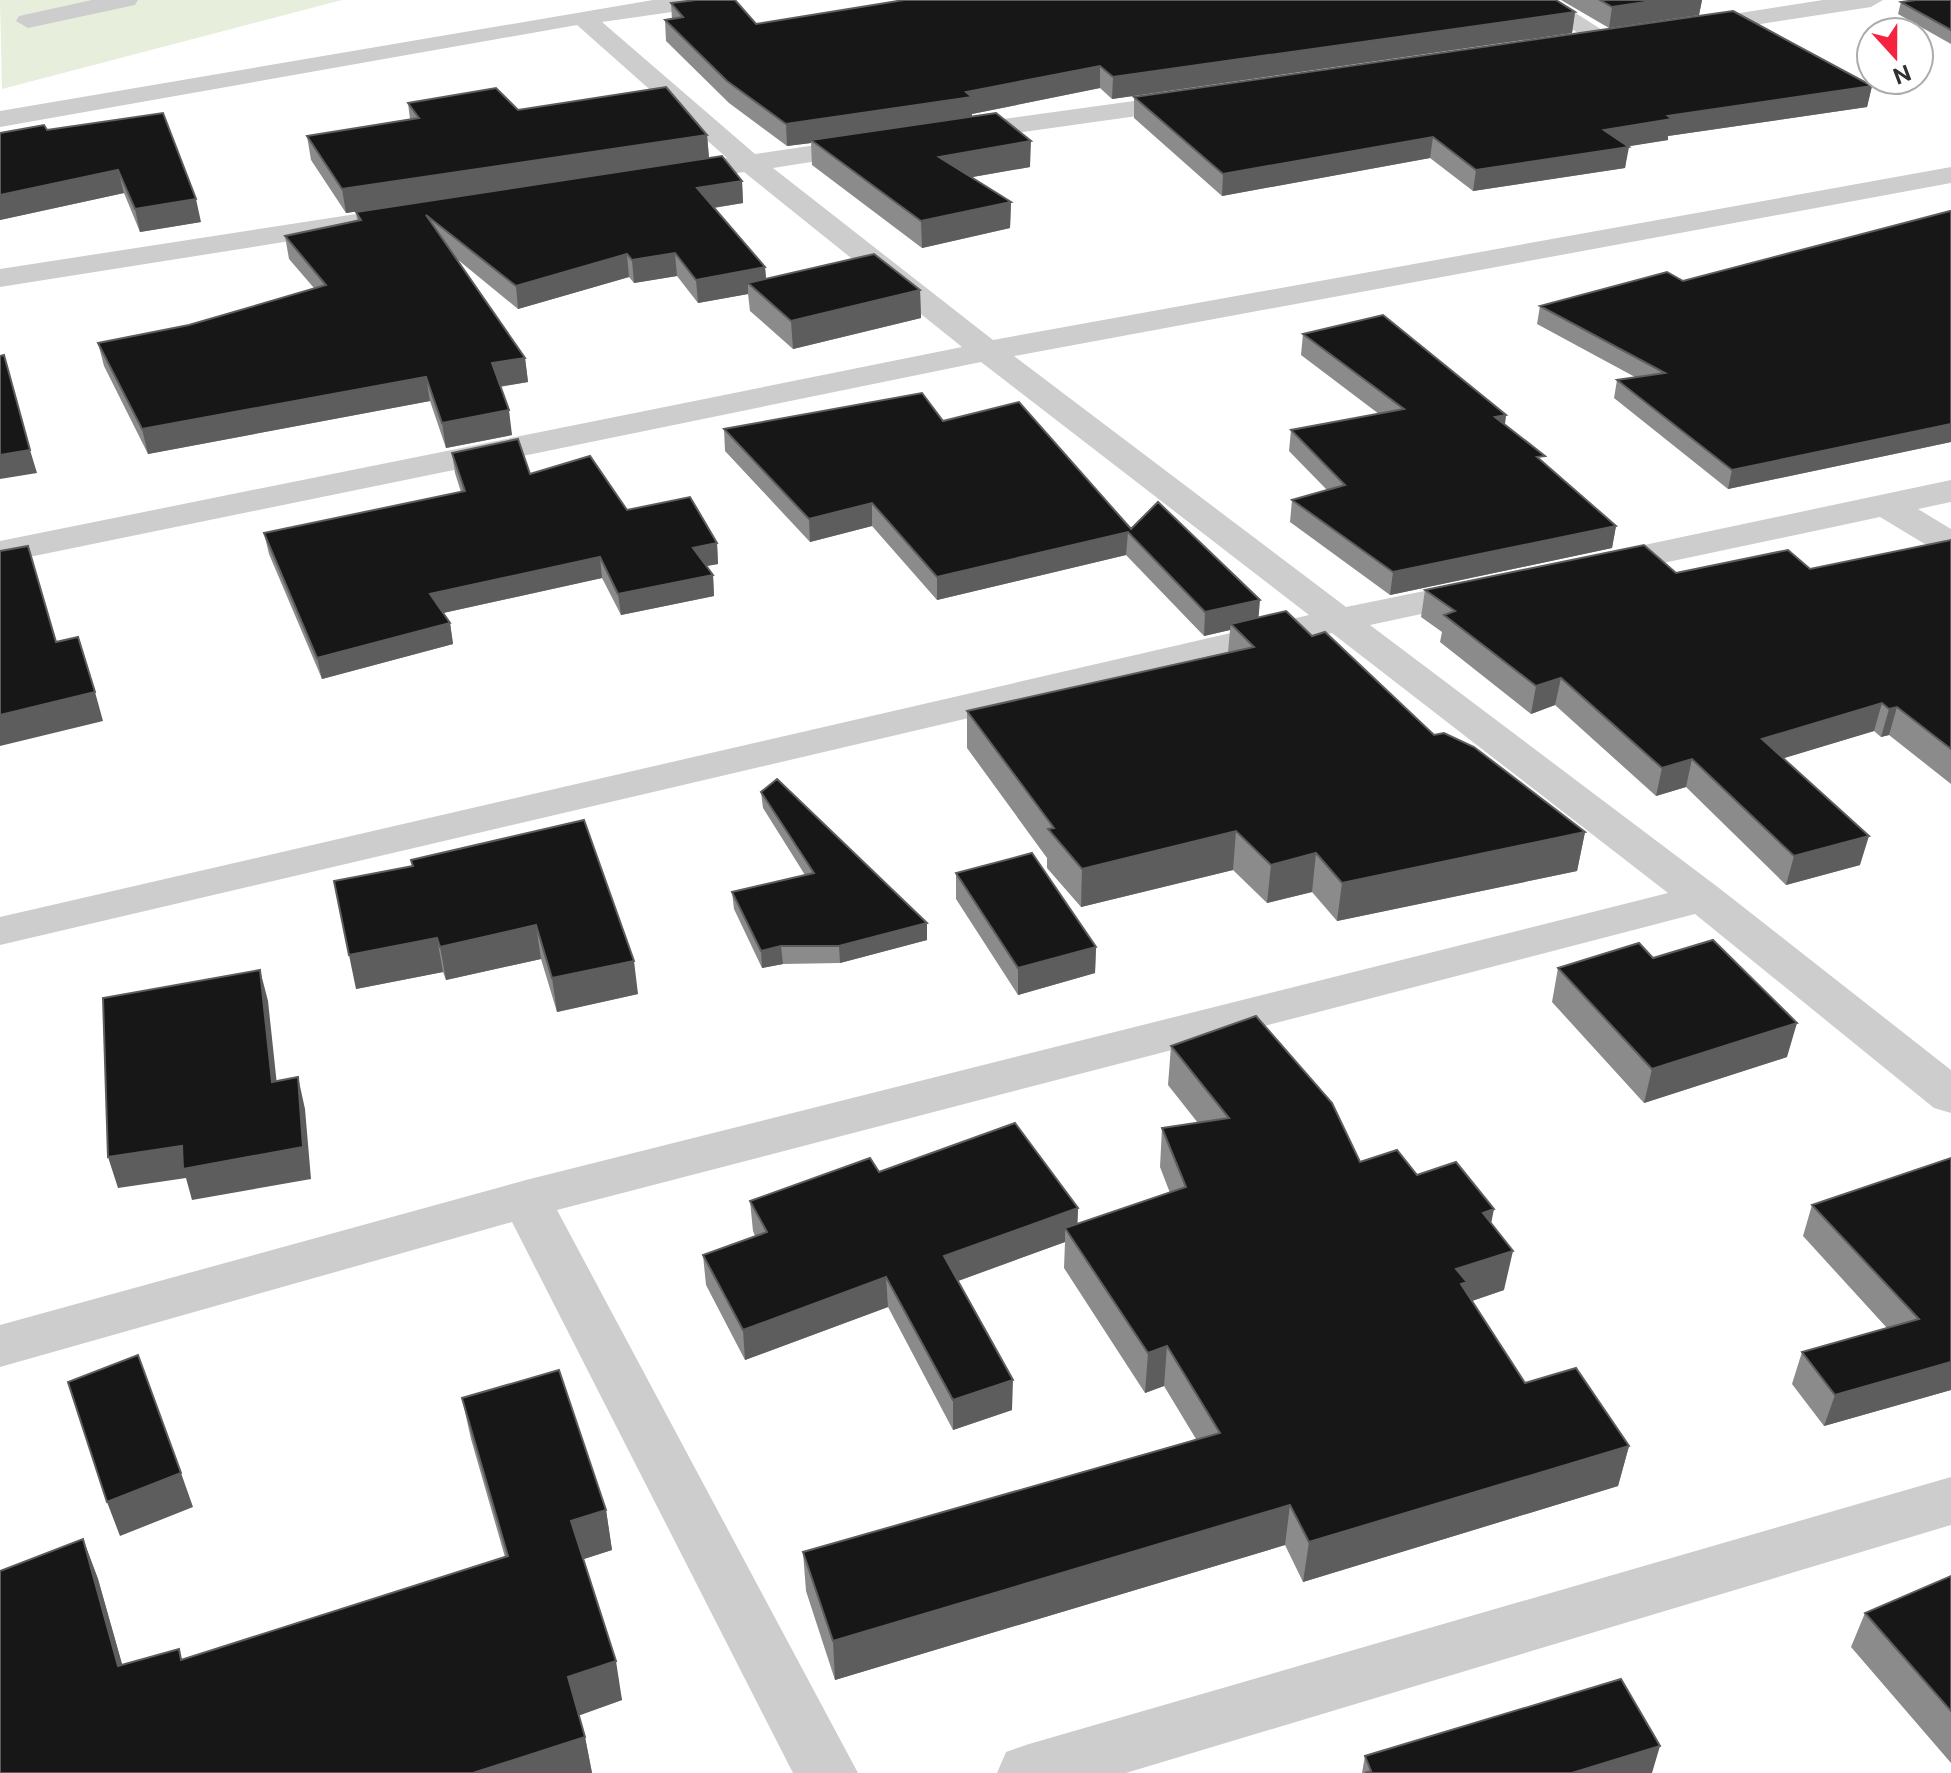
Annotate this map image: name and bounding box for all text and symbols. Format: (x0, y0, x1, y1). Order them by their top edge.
north arrow (1855, 16, 1935, 96)
text: N (1889, 59, 1915, 90)

